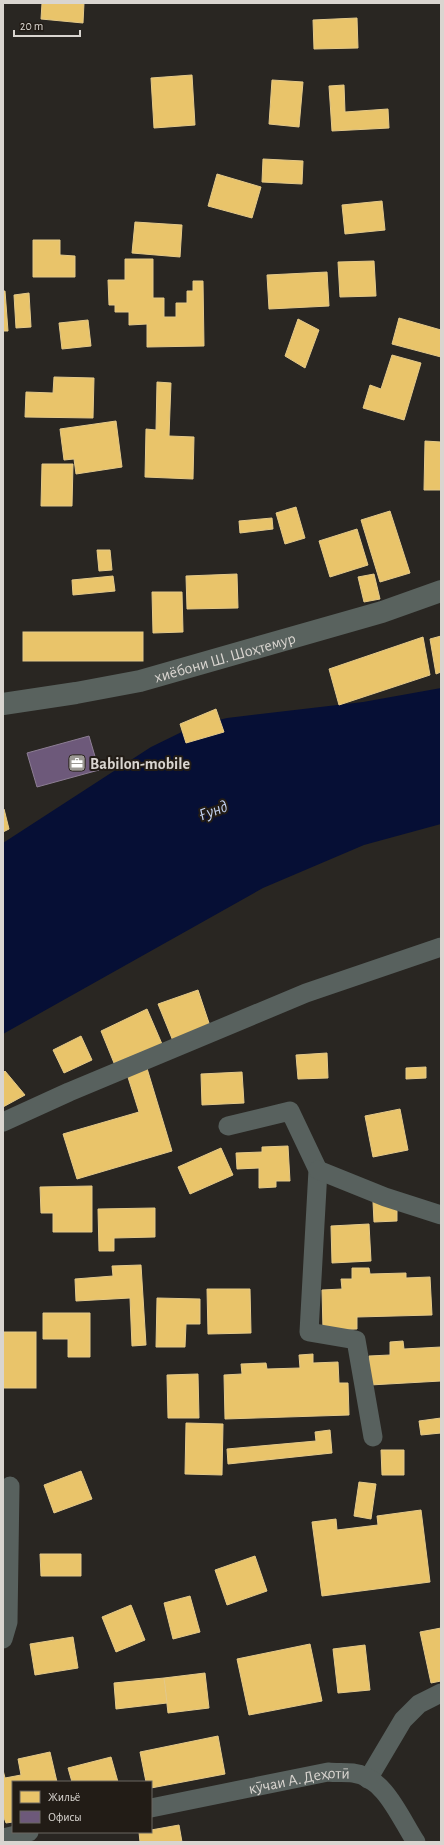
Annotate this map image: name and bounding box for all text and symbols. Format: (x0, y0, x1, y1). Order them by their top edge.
scale bar (14, 12, 80, 38)
text: 20 m (20, 20, 43, 32)
street label: хиёбони Ш. Шоҳтемур (153, 630, 297, 686)
office icon: Babilon-mobile (67, 753, 87, 773)
place label: Babilon-mobile (90, 756, 190, 772)
water label: Ғунд (197, 797, 230, 823)
street label: кӯчаи А. Деҳотӣ (247, 1765, 350, 1797)
legend (12, 1781, 152, 1833)
text: Жильё (48, 1791, 80, 1803)
text: Офисы (48, 1811, 82, 1823)

